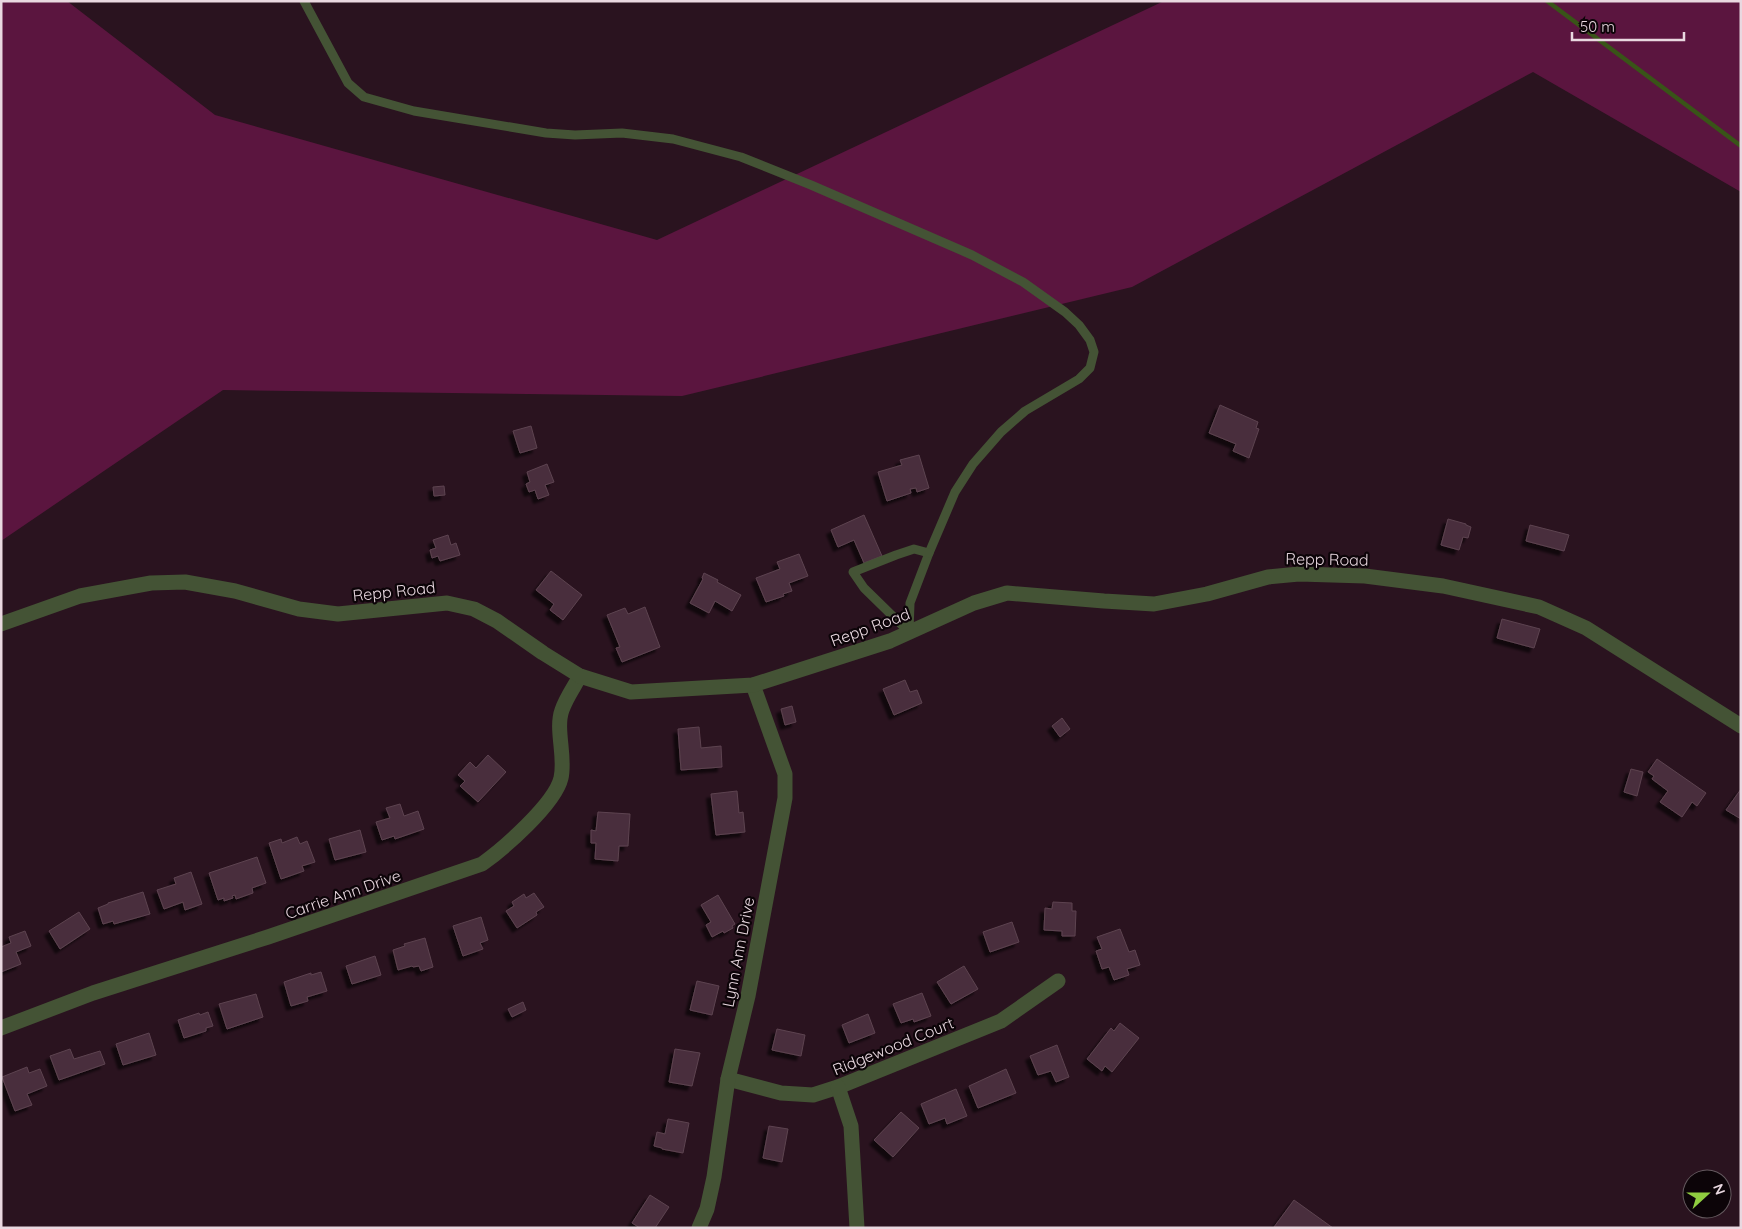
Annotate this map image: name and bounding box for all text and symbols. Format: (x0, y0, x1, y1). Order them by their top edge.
scale bar (1572, 10, 1684, 42)
text: 50 m (1580, 17, 1615, 36)
street label: Repp Road (1285, 548, 1369, 570)
street label: Repp Road (352, 577, 436, 605)
street label: Repp Road (828, 603, 912, 651)
street label: Carrie Ann Drive (283, 865, 403, 923)
street label: Lynn Ann Drive (718, 895, 758, 1009)
street label: Ridgewood Court (830, 1013, 956, 1079)
north arrow (1682, 1169, 1732, 1219)
text: N (1709, 1181, 1729, 1197)

